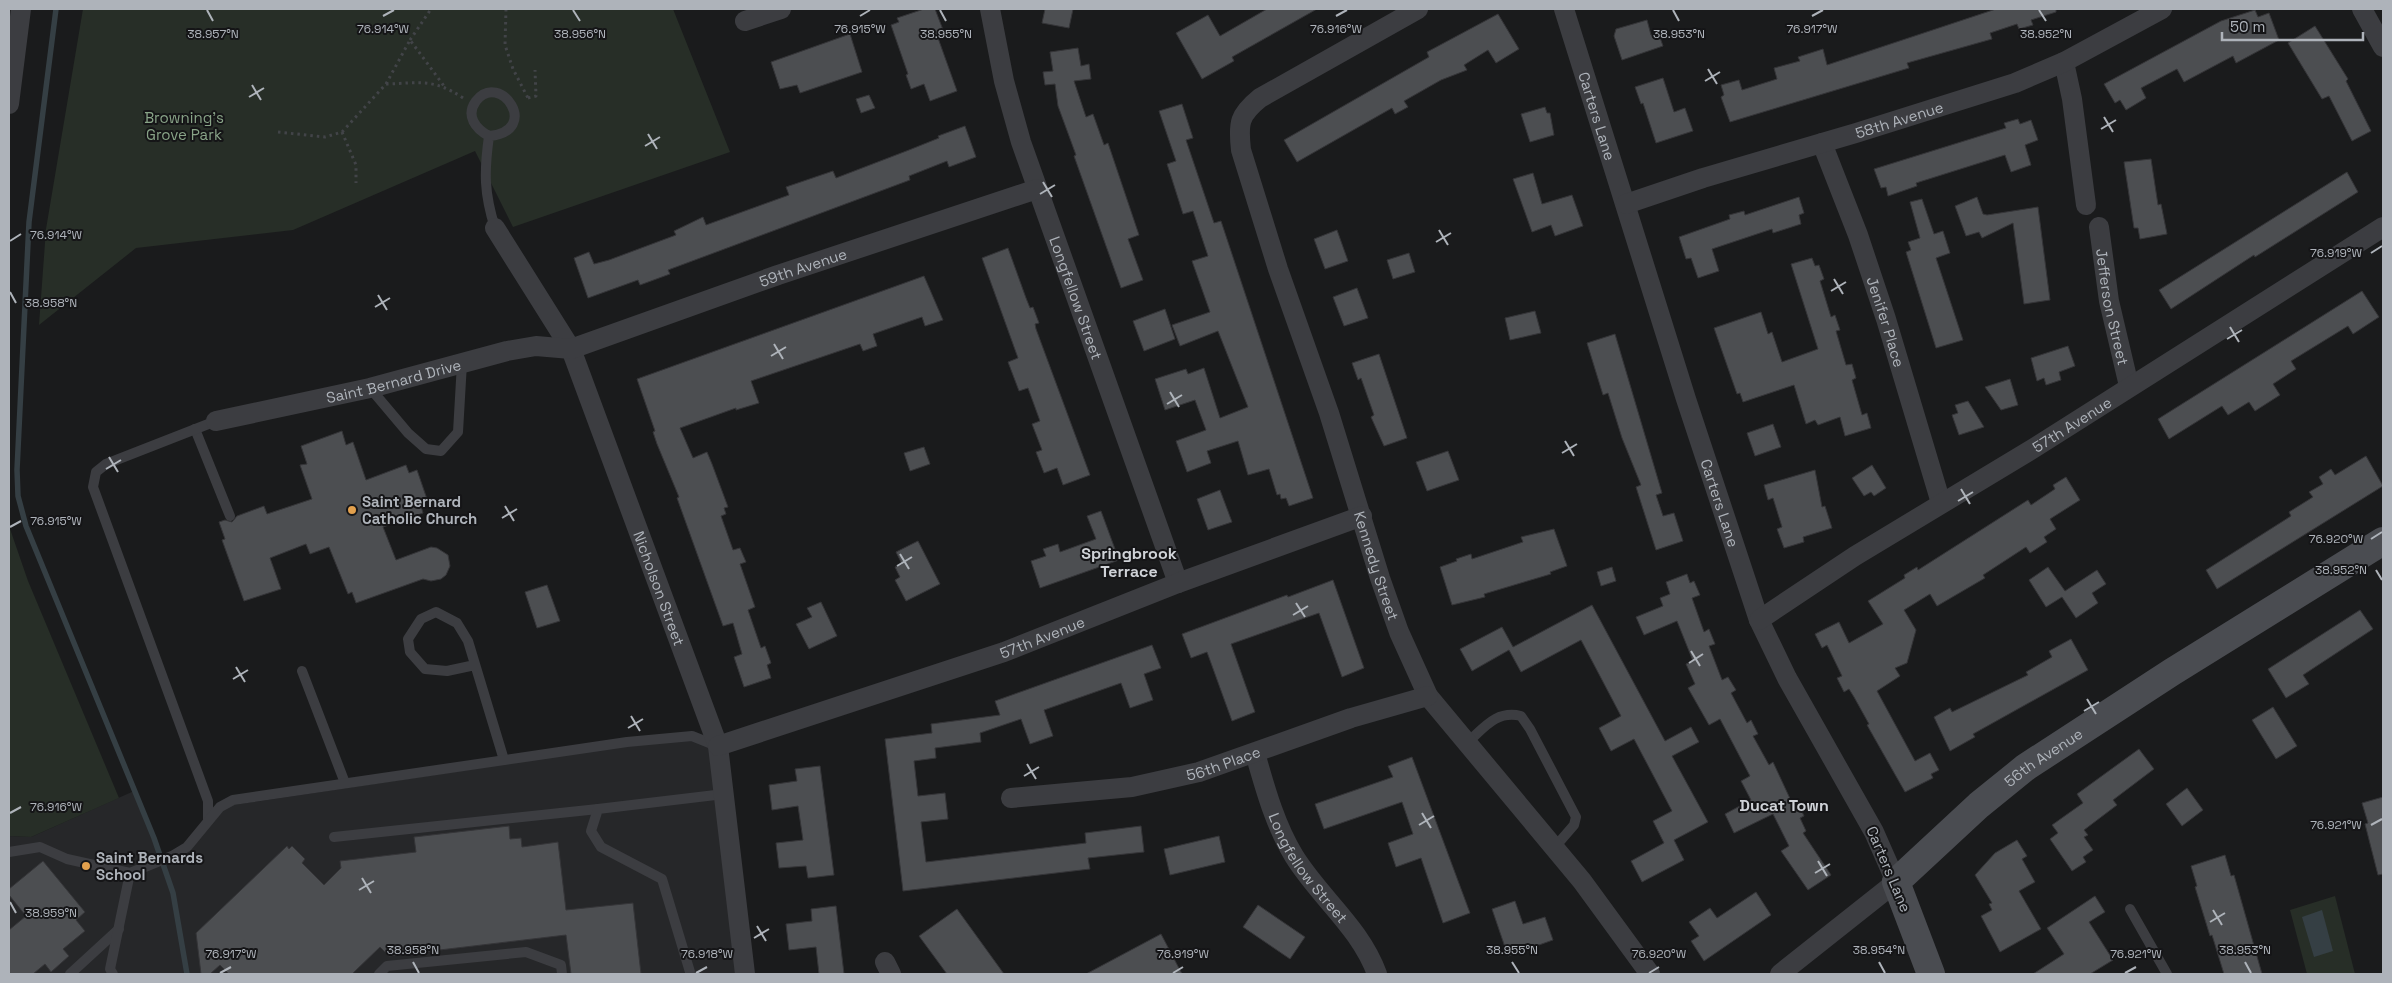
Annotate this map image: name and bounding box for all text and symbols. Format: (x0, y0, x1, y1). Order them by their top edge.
scale bar (2222, 10, 2363, 42)
text: 50 m (2230, 17, 2265, 36)
text: 76.914°W (357, 21, 409, 37)
text: 76.915°W (834, 21, 886, 37)
text: 76.916°W (1310, 21, 1362, 37)
text: 76.917°W (1786, 21, 1838, 37)
text: 38.957°N (187, 26, 239, 42)
text: 38.956°N (554, 26, 606, 42)
text: 38.955°N (920, 26, 972, 42)
text: 38.953°N (1653, 26, 1705, 42)
text: 38.952°N (2020, 26, 2072, 42)
street label: Carters Lane (1575, 69, 1620, 163)
street label: 58th Avenue (1853, 97, 1946, 142)
park label: Browning's Grove Park (144, 108, 224, 144)
text: 76.914°W (30, 227, 82, 243)
street label: Longfellow Street (1046, 233, 1107, 362)
street label: 59th Avenue (757, 243, 849, 290)
text: 76.919°W (2310, 245, 2362, 261)
street label: Jefferson Street (2092, 247, 2133, 367)
street label: Jenifer Place (1863, 274, 1909, 369)
text: 38.958°N (25, 295, 77, 311)
street label: Saint Bernard Drive (324, 354, 463, 407)
street label: 57th Avenue (2029, 392, 2115, 456)
street label: Carters Lane (1697, 456, 1744, 549)
place label: Saint Bernard Catholic Church (362, 492, 477, 528)
marker: Saint Bernard Catholic Church (346, 504, 358, 516)
street label: Kennedy Street (1350, 509, 1404, 623)
text: 76.915°W (30, 513, 82, 529)
street label: Nicholson Street (630, 528, 690, 648)
text: 76.920°W (2309, 531, 2364, 547)
district label: Springbrook Terrace (1081, 543, 1177, 582)
text: 38.952°N (2315, 562, 2367, 578)
street label: 57th Avenue (997, 611, 1088, 662)
street label: 56th Avenue (2000, 723, 2086, 790)
street label: 56th Place (1184, 741, 1263, 784)
district label: Ducat Town (1739, 795, 1829, 816)
text: 76.916°W (30, 799, 82, 815)
street label: Longfellow Street (1265, 810, 1352, 927)
text: 76.921°W (2310, 817, 2362, 833)
street label: Carters Lane (1862, 823, 1916, 915)
place label: Saint Bernards School (96, 848, 203, 884)
marker: Saint Bernards School (80, 860, 92, 872)
text: 38.959°N (25, 905, 77, 921)
text: 38.958°N (387, 942, 439, 958)
text: 38.955°N (1486, 942, 1538, 958)
text: 38.954°N (1853, 942, 1905, 958)
text: 38.953°N (2219, 942, 2271, 958)
text: 76.917°W (205, 946, 257, 962)
text: 76.918°W (681, 946, 733, 962)
text: 76.919°W (1157, 946, 1209, 962)
text: 76.920°W (1632, 946, 1687, 962)
text: 76.921°W (2110, 946, 2162, 962)

